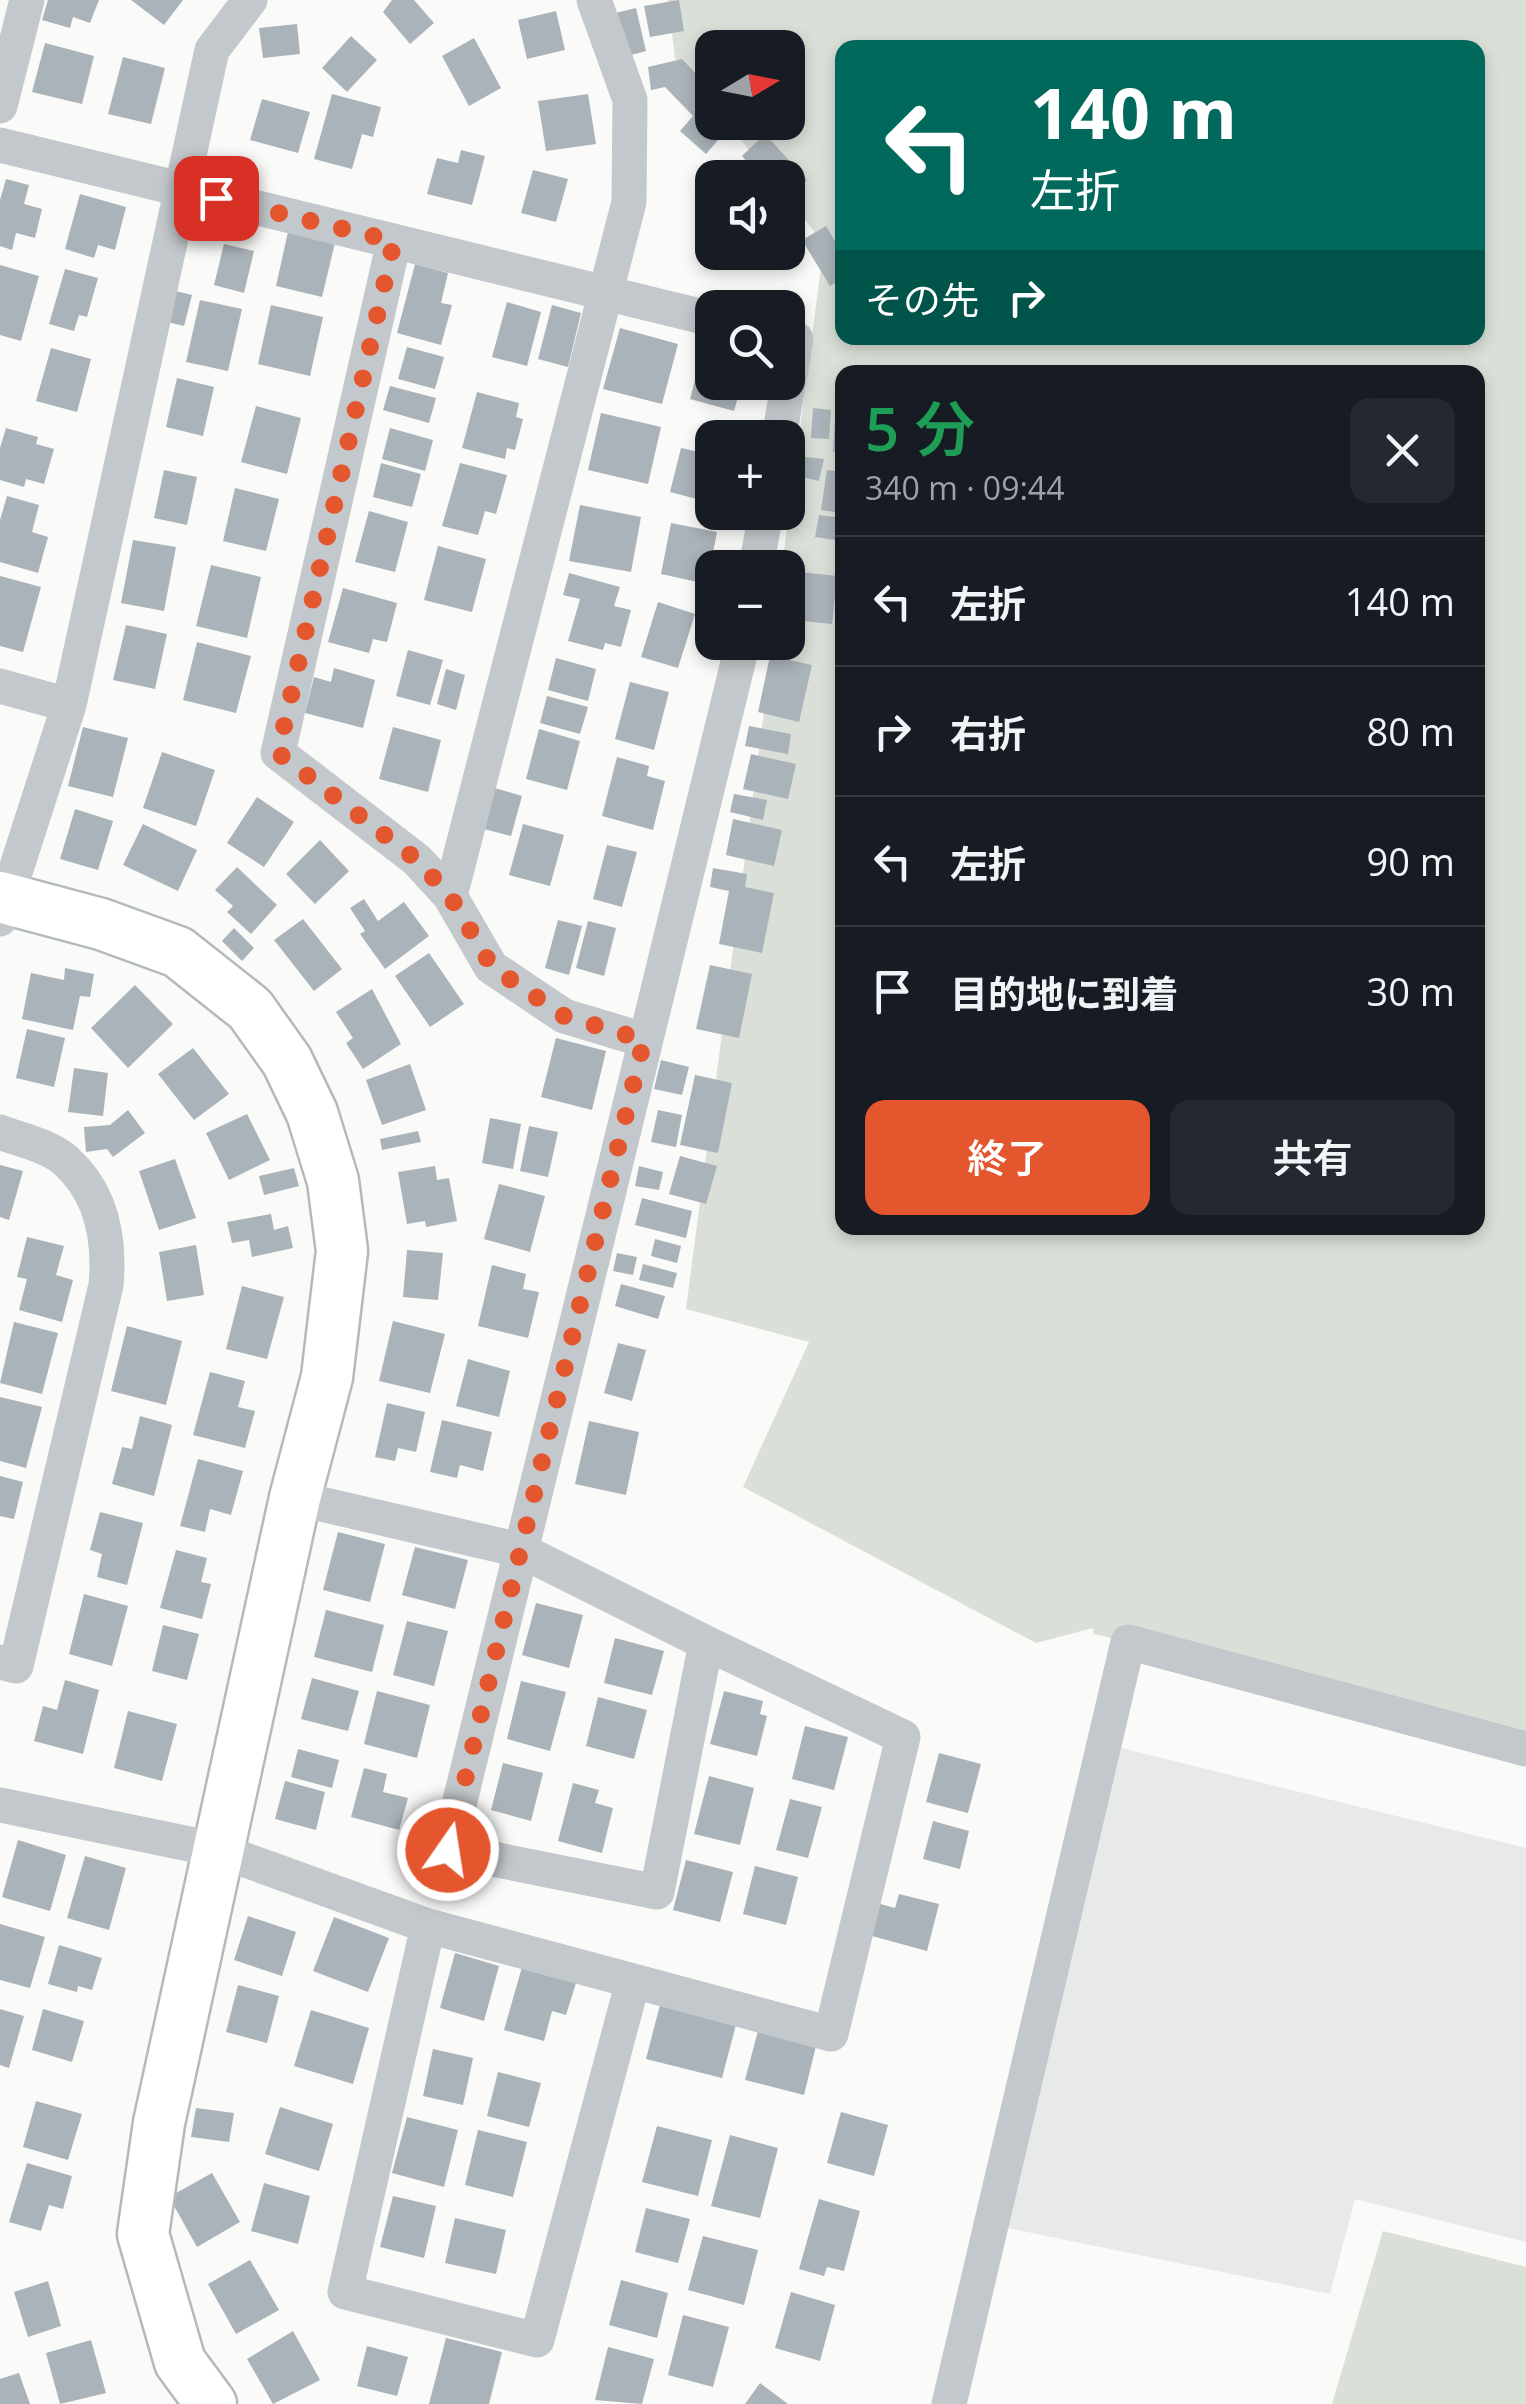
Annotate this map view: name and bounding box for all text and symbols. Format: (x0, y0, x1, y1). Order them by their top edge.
north arrow (695, 30, 805, 140)
map controls (695, 30, 805, 660)
text: 140 m (1030, 64, 1237, 160)
icon: left (865, 80, 995, 210)
pin (174, 156, 259, 241)
text: 左折 (1030, 159, 1120, 220)
button: sound (695, 160, 805, 270)
icon: arrive (189, 171, 244, 226)
icon: right (999, 270, 1054, 325)
text: その先 (865, 273, 979, 325)
button: search (695, 290, 805, 400)
text: 5 分 (865, 387, 975, 469)
button: close (1350, 398, 1455, 503)
button: + (695, 420, 805, 530)
text: 340 m · 09:44 (865, 466, 1064, 509)
button: − (695, 550, 805, 660)
icon: left (865, 574, 920, 629)
text: 140 m (1345, 575, 1455, 627)
text: 左折 (950, 577, 1026, 629)
icon: right (865, 704, 920, 759)
text: 80 m (1366, 705, 1455, 757)
text: 右折 (950, 707, 1026, 759)
icon: left (865, 834, 920, 889)
text: 90 m (1366, 835, 1455, 887)
text: 左折 (950, 837, 1026, 889)
icon: arrive (865, 964, 920, 1019)
text: 30 m (1366, 965, 1455, 1017)
text: 目的地に到着 (950, 967, 1178, 1019)
button: 終了 (865, 1100, 1150, 1215)
button: 共有 (1170, 1100, 1455, 1215)
position arrow (396, 1798, 500, 1902)

